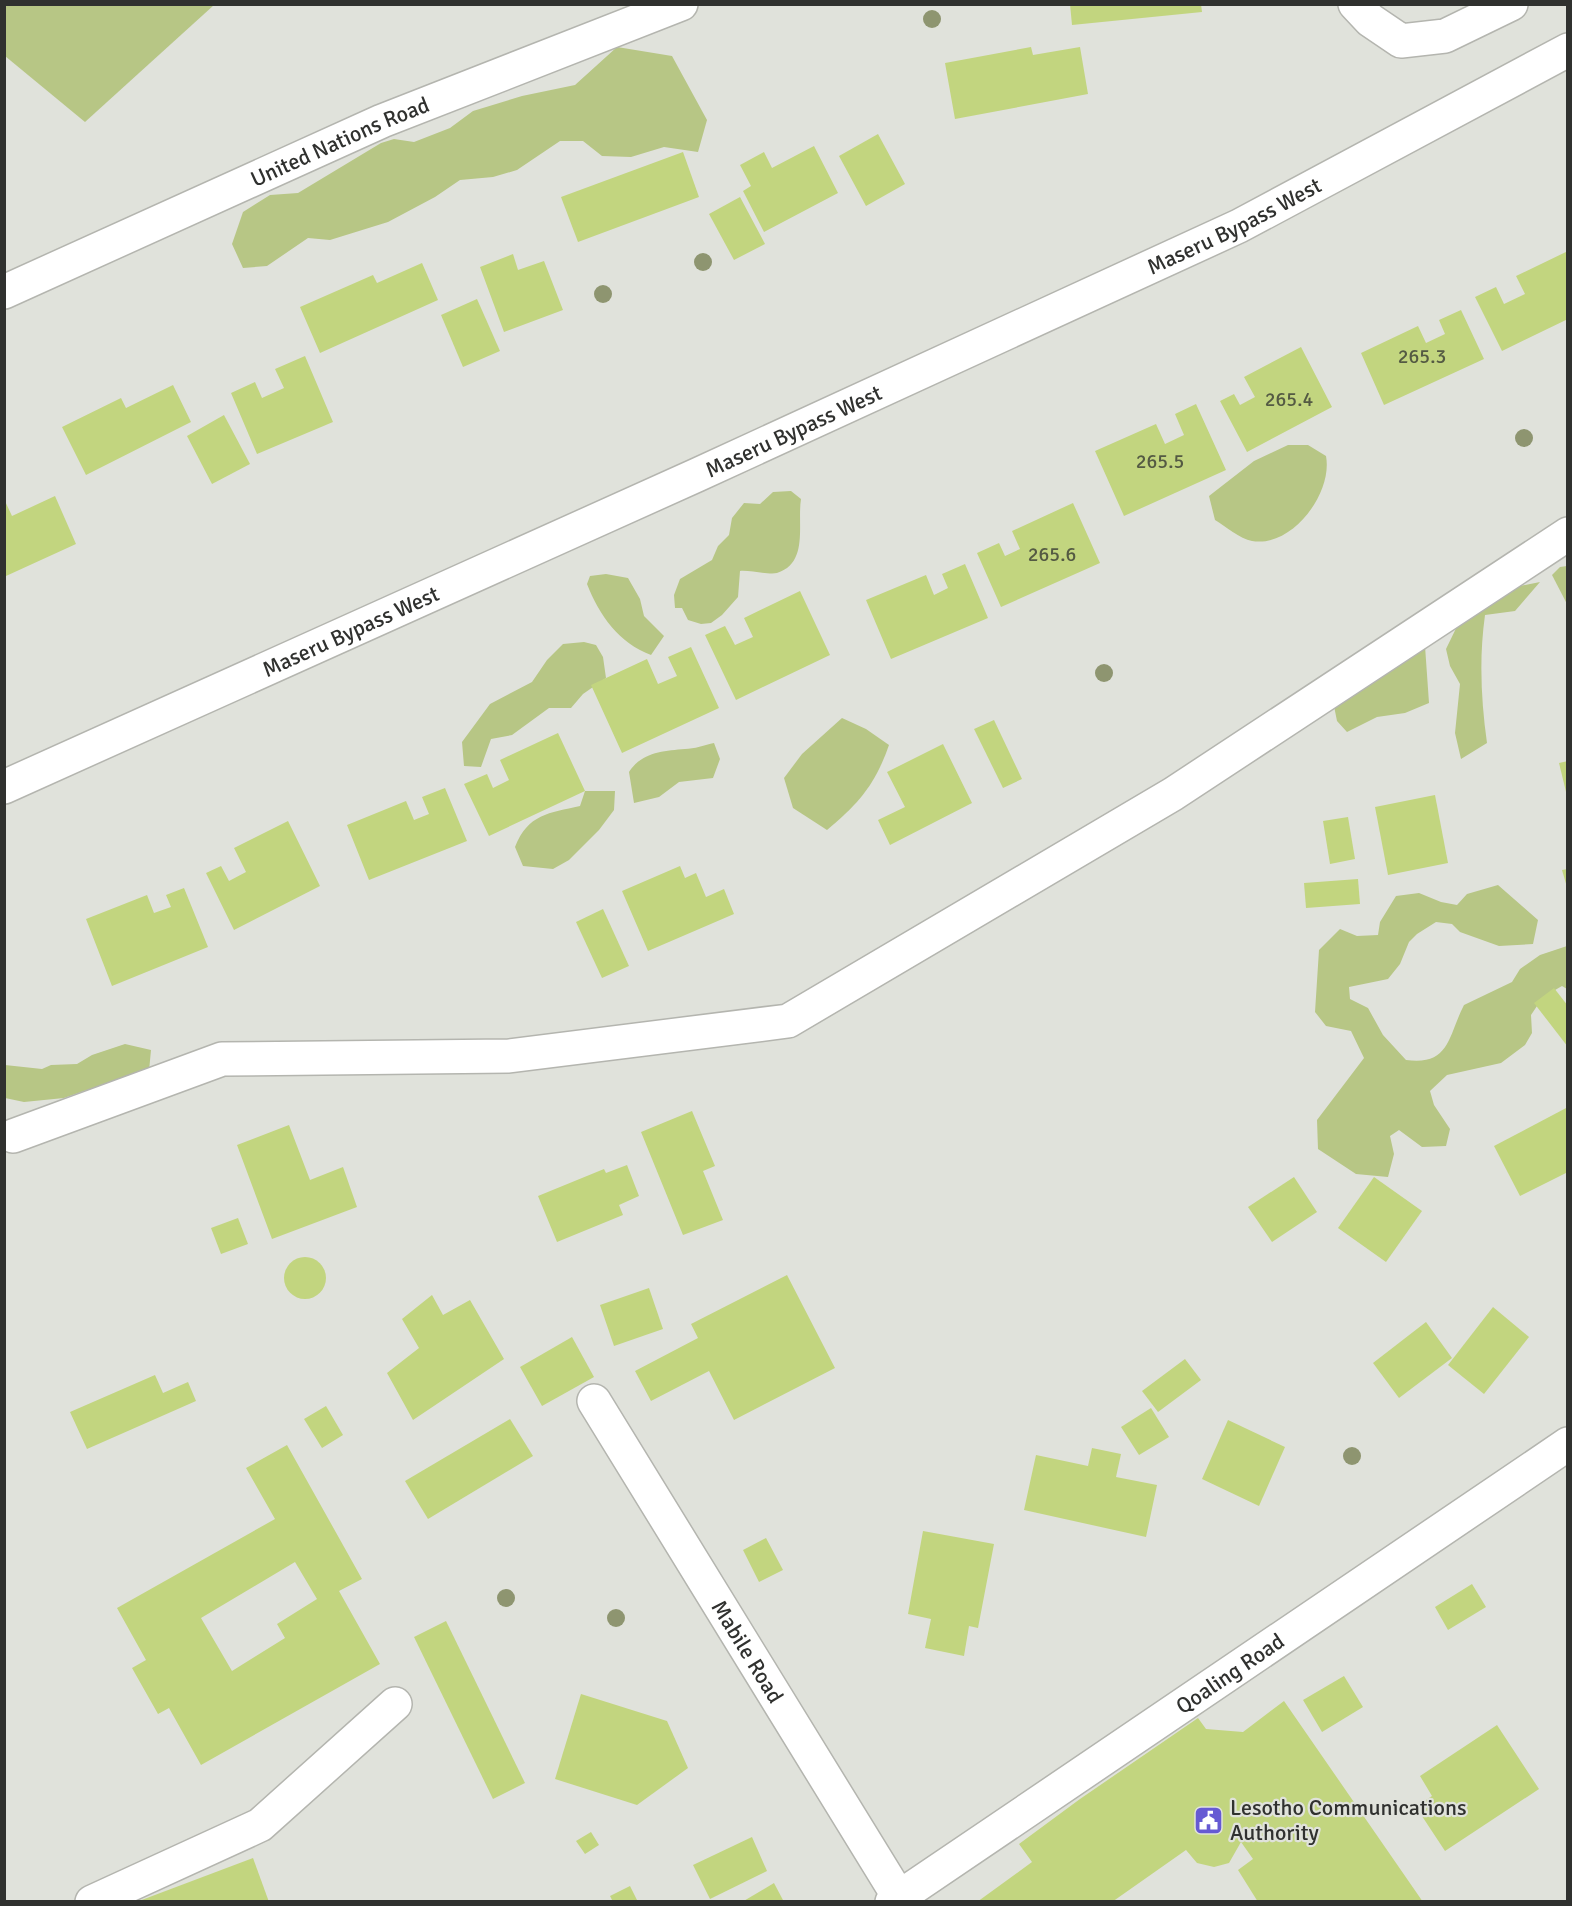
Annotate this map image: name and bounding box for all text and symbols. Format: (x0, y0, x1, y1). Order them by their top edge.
street label: United Nations Road (246, 91, 433, 193)
street label: Maseru Bypass West (1143, 171, 1326, 280)
house number: 265.3 (1398, 344, 1446, 369)
street label: Maseru Bypass West (701, 379, 886, 483)
house number: 265.4 (1265, 387, 1313, 412)
house number: 265.5 (1136, 449, 1184, 474)
house number: 265.6 (1028, 542, 1076, 567)
street label: Maseru Bypass West (258, 580, 444, 683)
street label: Mabile Road (706, 1595, 789, 1708)
street label: Qoaling Road (1171, 1627, 1289, 1720)
place label: Lesotho Communications Authority (1230, 1794, 1467, 1846)
public building icon: Lesotho Communications Authority (1193, 1804, 1225, 1836)

